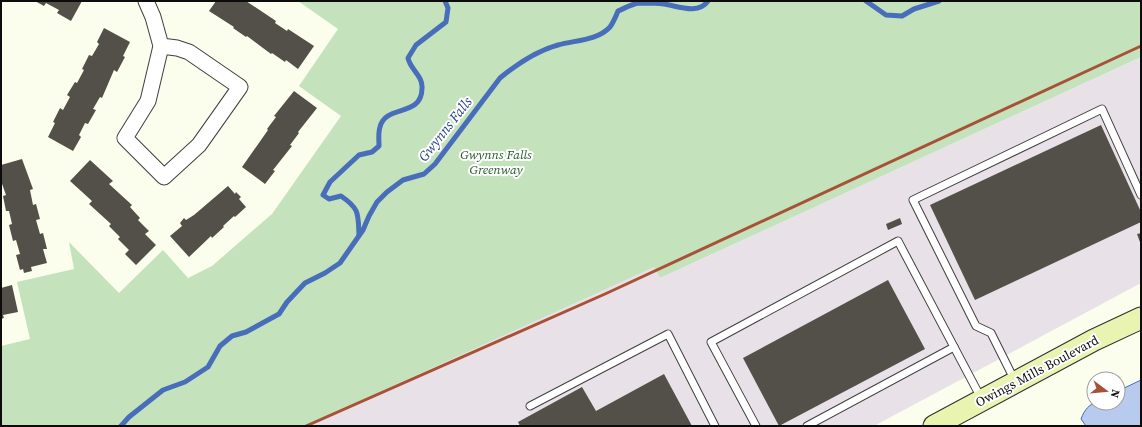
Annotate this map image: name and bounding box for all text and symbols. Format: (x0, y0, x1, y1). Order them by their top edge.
water label: Gwynns Falls (413, 92, 477, 166)
park label: Gwynns Falls Greenway (460, 146, 532, 178)
street label: Owings Mills Boulevard (972, 331, 1102, 411)
north arrow (1086, 371, 1126, 411)
text: N (1107, 388, 1123, 400)

